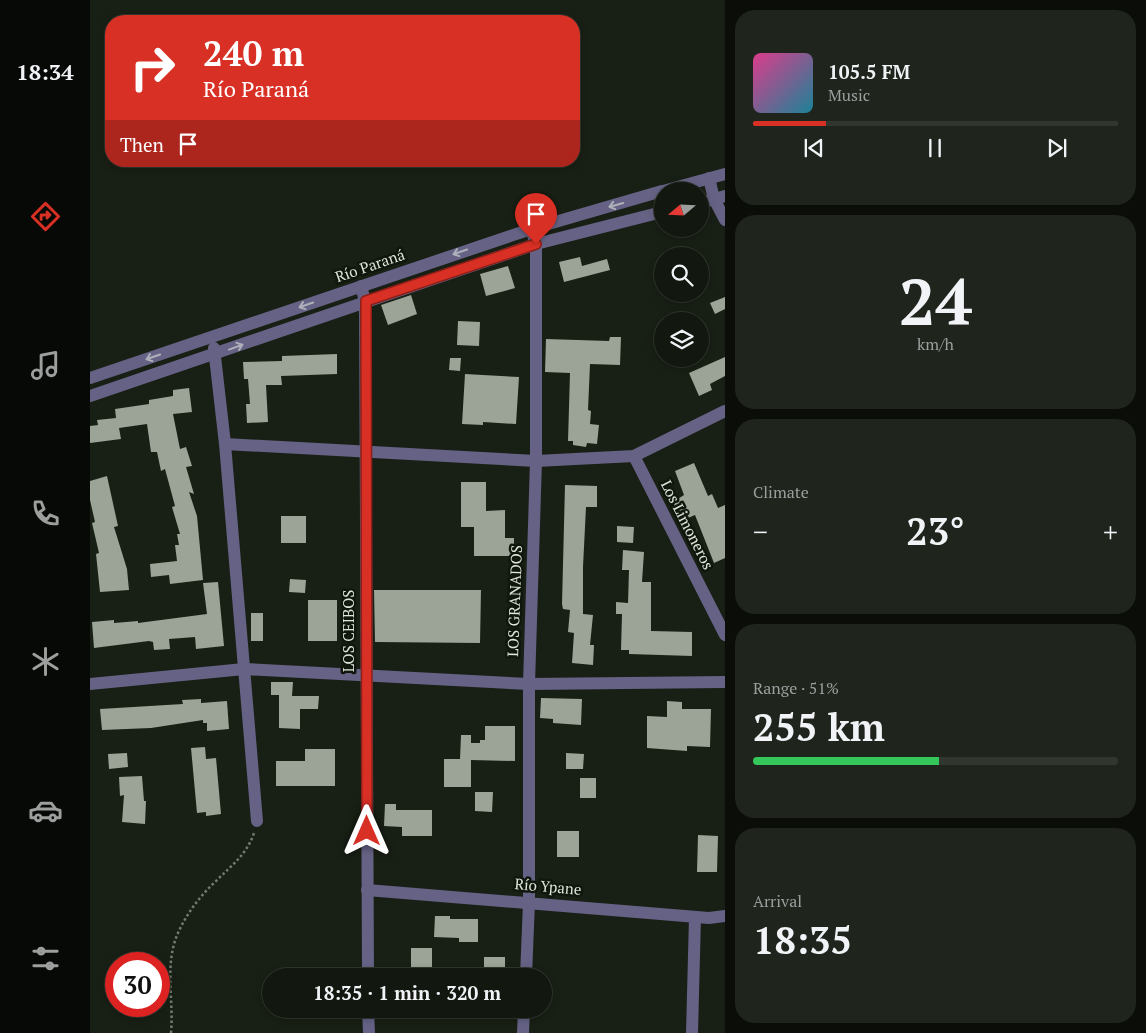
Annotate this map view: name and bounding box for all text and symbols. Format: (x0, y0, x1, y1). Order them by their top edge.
text: 240 m (203, 30, 304, 76)
icon: right (120, 35, 185, 100)
text: 18:34 (16, 57, 74, 86)
text: 105.5 FM (828, 59, 910, 84)
text: Río Paraná (203, 74, 309, 103)
text: Music (828, 84, 870, 106)
icon: arrive (174, 130, 202, 158)
text: Then (120, 132, 164, 157)
icon: previous (800, 134, 828, 162)
icon: pause (921, 134, 949, 162)
icon: next (1043, 134, 1071, 162)
north arrow (654, 182, 709, 238)
map controls (654, 182, 709, 367)
pin (515, 193, 557, 244)
icon: directions (28, 199, 63, 234)
icon: arrive (522, 200, 550, 228)
one-way arrow (608, 200, 624, 210)
street label: Río Paraná (332, 244, 408, 286)
button: search (654, 247, 709, 302)
one-way arrow (453, 248, 469, 258)
text: 24 (899, 257, 972, 344)
one-way arrow (299, 301, 315, 310)
button: layers (654, 312, 709, 367)
text: km/h (917, 333, 954, 355)
one-way arrow (227, 342, 243, 351)
icon: music (28, 348, 63, 383)
one-way arrow (145, 353, 161, 362)
street label: Los Limoneros (657, 476, 719, 573)
text: Climate (753, 481, 809, 503)
icon: phone (28, 496, 63, 531)
text: 23° (906, 506, 965, 556)
text: − (753, 513, 768, 550)
text: + (1103, 513, 1118, 550)
street label: LOS GRANADOS (502, 545, 526, 657)
street label: LOS CEIBOS (338, 590, 358, 672)
icon: climate (28, 644, 63, 679)
text: Range · 51% (753, 677, 839, 699)
text: 255 km (753, 702, 885, 752)
icon: car (28, 793, 63, 828)
position arrow (340, 804, 392, 856)
street label: Río Ypane (514, 873, 582, 899)
text: Arrival (753, 890, 802, 912)
text: 18:35 (753, 915, 852, 965)
icon: filters (28, 941, 63, 976)
speed limit sign: 30 (105, 952, 170, 1017)
text: 18:35 · 1 min · 320 m (313, 980, 501, 1005)

